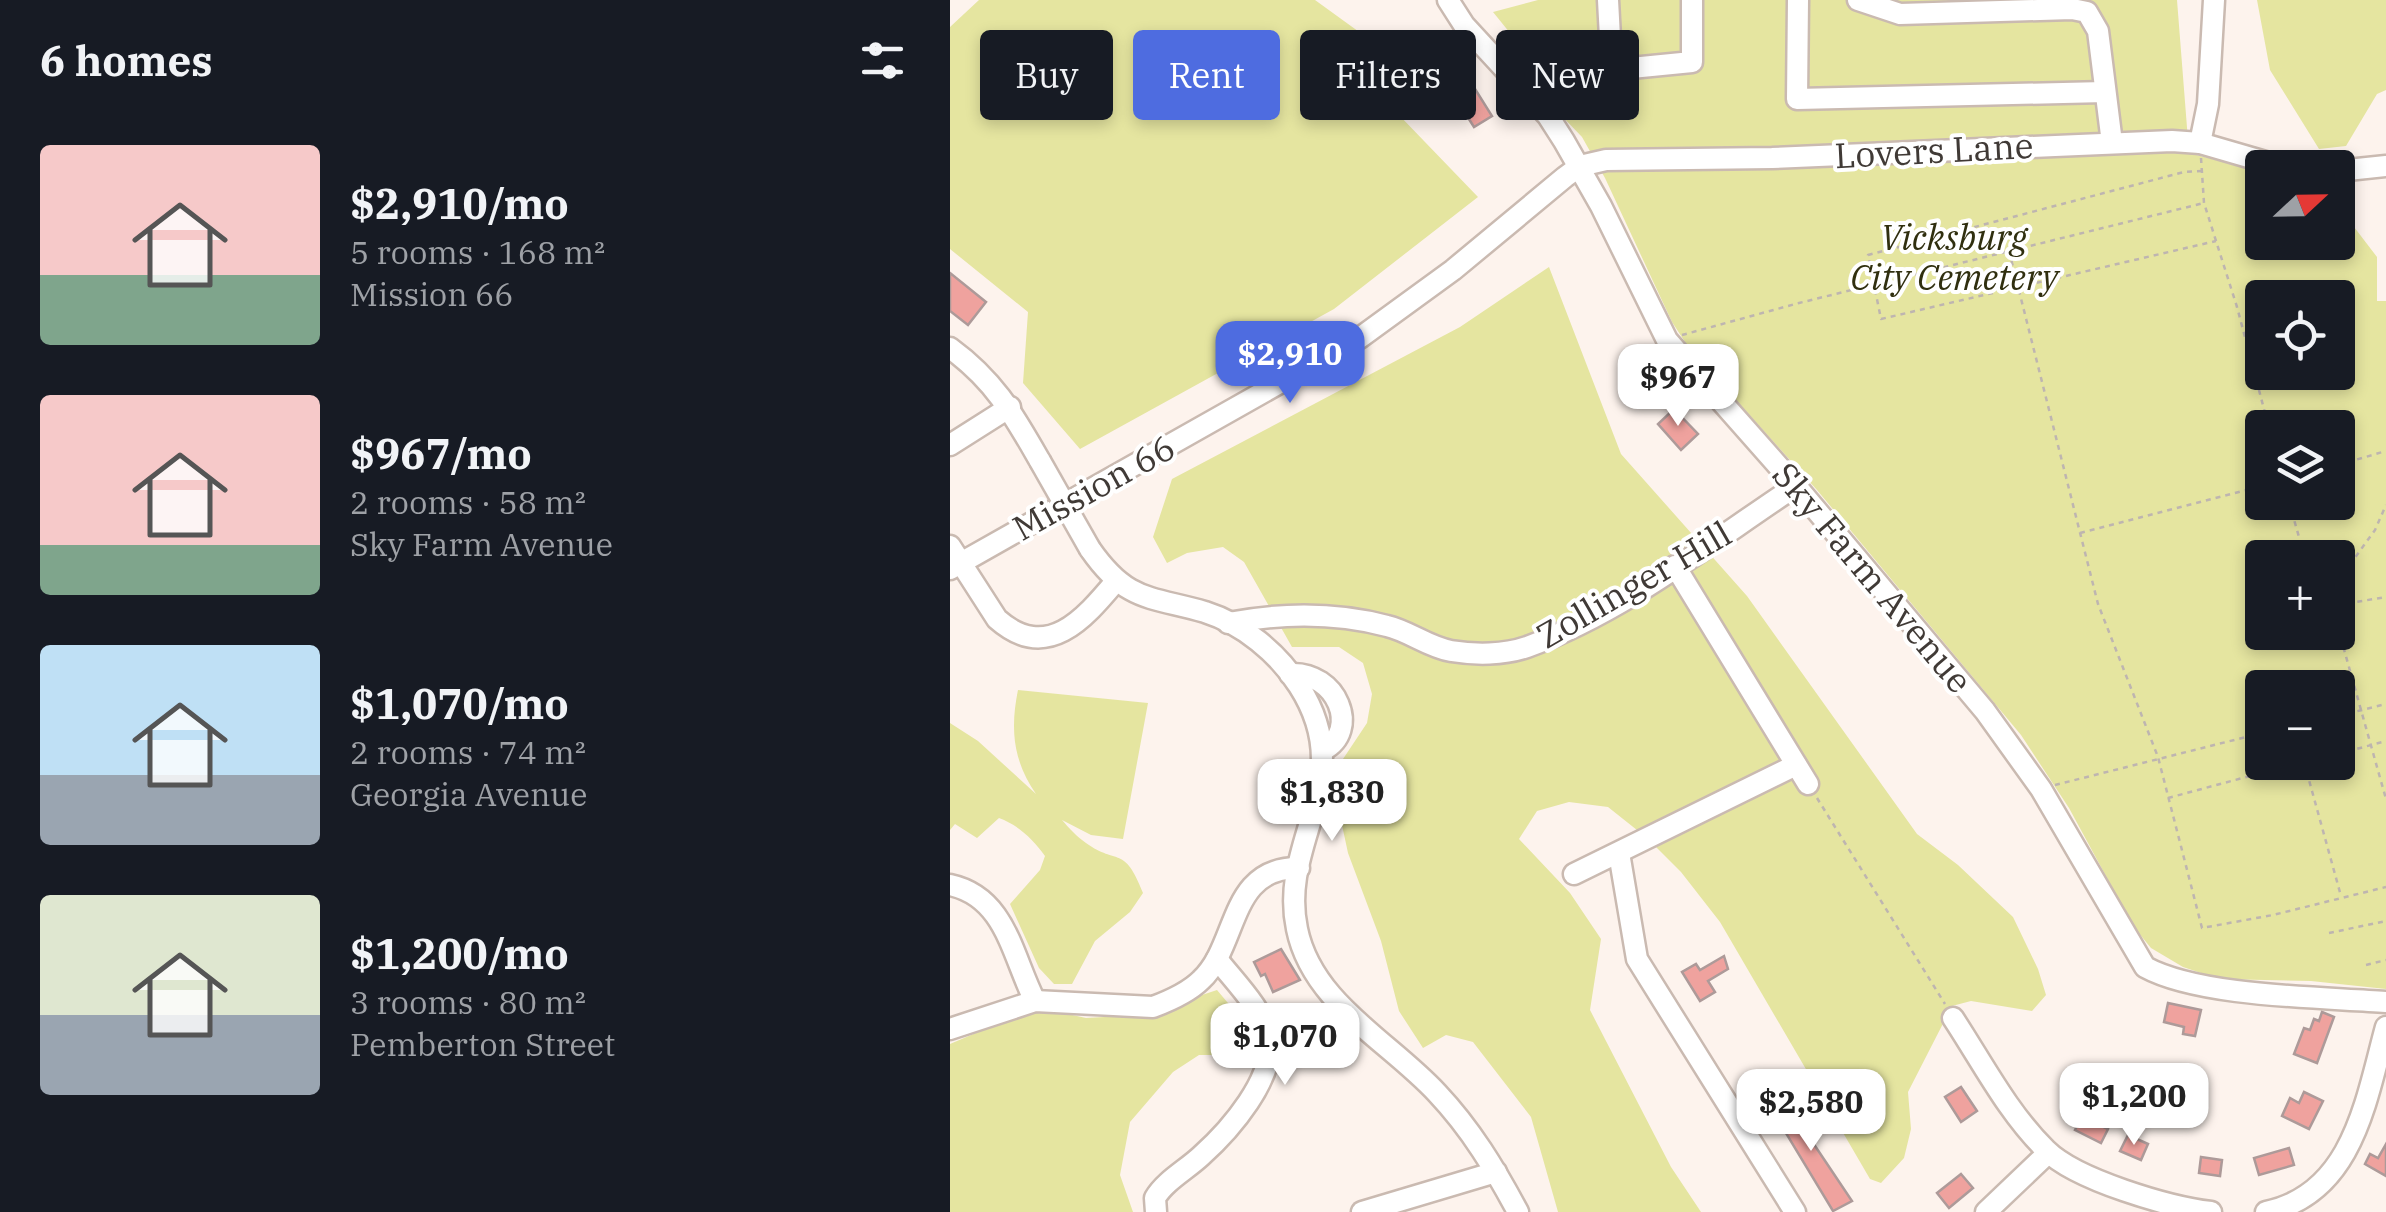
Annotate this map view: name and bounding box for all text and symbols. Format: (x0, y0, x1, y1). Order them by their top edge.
chip: Buy (980, 30, 1113, 120)
chip: Rent (1133, 30, 1280, 120)
chip: Filters (1300, 30, 1476, 120)
chip: New (1496, 30, 1639, 120)
text: 6 homes (40, 33, 213, 88)
icon: filters (855, 33, 910, 88)
street label: Lovers Lane (1833, 122, 2035, 178)
north arrow (2245, 150, 2355, 260)
map controls (2245, 150, 2355, 780)
text: $2,910/mo (350, 176, 569, 231)
icon: home (120, 185, 240, 305)
park label: Vicksburg City Cemetery (1850, 214, 2061, 300)
text: 5 rooms · 168 m² (350, 231, 605, 273)
text: Mission 66 (350, 273, 513, 315)
button: locate (2245, 280, 2355, 390)
pin: $2,910 (1209, 321, 1371, 406)
text: $2,910 (1238, 332, 1342, 374)
pin: $967 (1619, 344, 1737, 429)
text: $967 (1640, 355, 1716, 397)
button: layers (2245, 410, 2355, 520)
street label: Mission 66 (1004, 424, 1183, 551)
text: $967/mo (350, 426, 532, 481)
icon: home (120, 435, 240, 555)
street label: Sky Farm Avenue (1763, 452, 1983, 702)
text: 2 rooms · 58 m² (350, 481, 586, 523)
street label: Zollinger Hill (1528, 510, 1739, 658)
text: Sky Farm Avenue (350, 523, 613, 565)
button: + (2245, 540, 2355, 650)
button: − (2245, 670, 2355, 780)
text: $1,070/mo (350, 676, 569, 731)
icon: home (120, 685, 240, 805)
text: 2 rooms · 74 m² (350, 731, 586, 773)
pin: $1,830 (1251, 759, 1413, 844)
text: $1,830 (1280, 770, 1384, 812)
text: Georgia Avenue (350, 773, 587, 815)
text: $1,200/mo (350, 926, 569, 981)
icon: home (120, 935, 240, 1055)
text: 3 rooms · 80 m² (350, 981, 586, 1023)
pin: $1,070 (1204, 1003, 1366, 1088)
text: $1,070 (1233, 1014, 1337, 1056)
text: Pemberton Street (350, 1023, 615, 1065)
pin: $1,200 (2053, 1063, 2215, 1148)
pin: $2,580 (1730, 1069, 1892, 1154)
text: $1,200 (2082, 1074, 2186, 1116)
text: $2,580 (1759, 1080, 1863, 1122)

